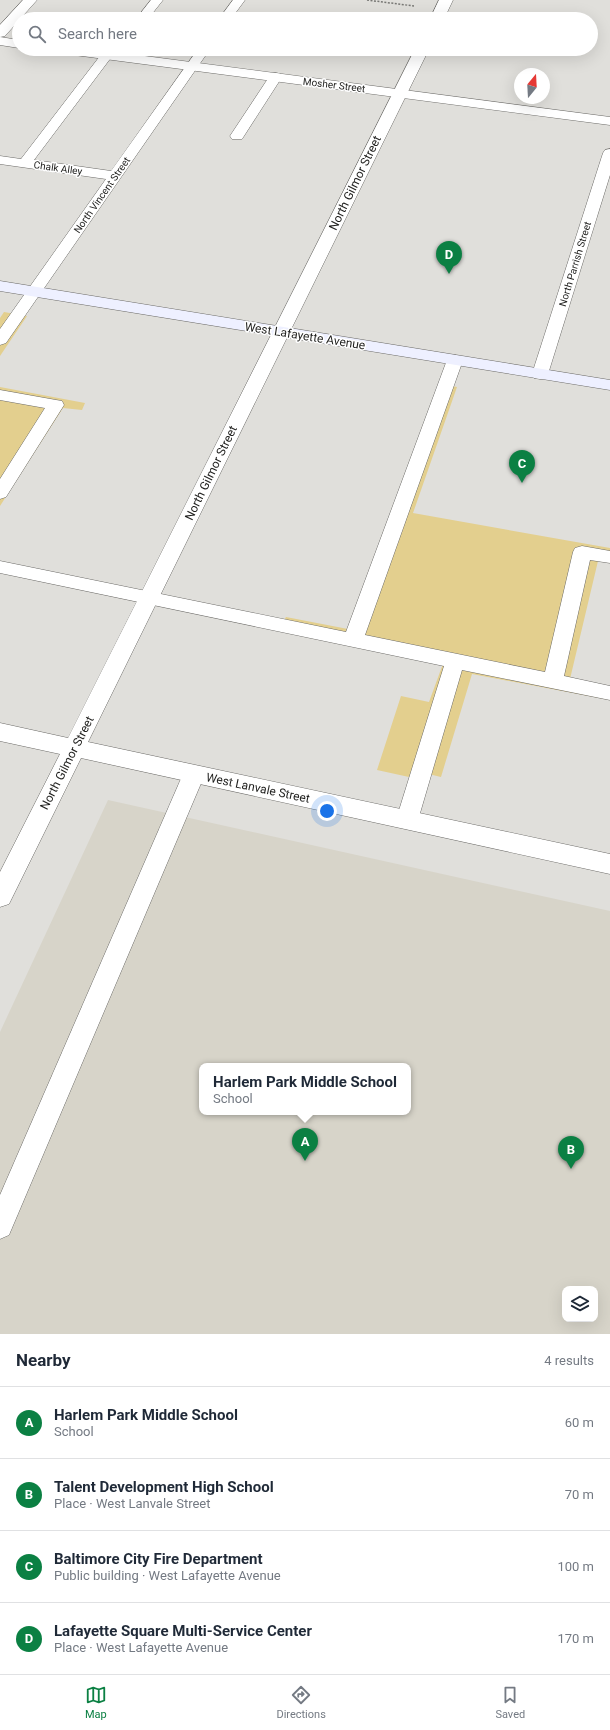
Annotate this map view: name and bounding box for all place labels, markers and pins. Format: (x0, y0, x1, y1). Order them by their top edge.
pin: D (436, 241, 462, 274)
pin: C (509, 450, 535, 483)
pin: A (292, 1128, 318, 1161)
pin: B (558, 1136, 584, 1169)

